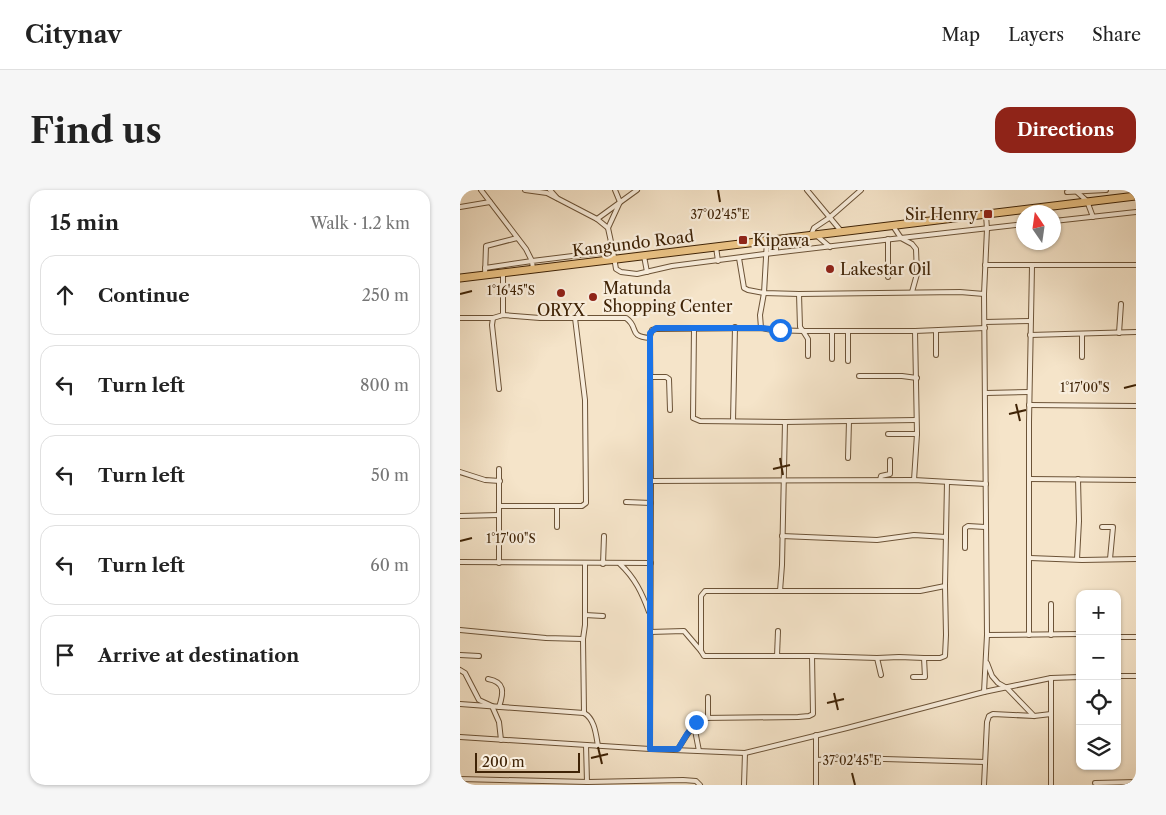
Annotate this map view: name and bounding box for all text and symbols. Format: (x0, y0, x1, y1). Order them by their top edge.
text: Citynav (25, 20, 122, 49)
text: Map (942, 24, 980, 46)
text: Layers (1008, 24, 1064, 46)
text: Share (1092, 24, 1141, 46)
button: Directions (995, 107, 1136, 153)
text: Find us (30, 109, 162, 152)
place label: Sir Henry (905, 204, 979, 224)
north arrow (1016, 205, 1061, 250)
text: 37°02'45"E (690, 207, 750, 222)
marker: Sir Henry (982, 208, 994, 220)
text: 15 min (50, 210, 119, 235)
text: Walk · 1.2 km (310, 213, 410, 233)
street label: Kangundo Road (571, 226, 695, 260)
place label: Kipawa (753, 230, 810, 250)
marker: Kipawa (737, 234, 749, 246)
place label: Lakestar Oil (840, 259, 931, 279)
marker: Lakestar Oil (824, 263, 836, 275)
place label: Matunda Shopping Center (603, 278, 733, 316)
icon: ahead (51, 281, 79, 309)
text: 1°16'45"S (487, 283, 535, 298)
text: Continue (98, 284, 190, 307)
text: 250 m (362, 285, 409, 305)
marker: ORYX (555, 287, 567, 299)
marker: Matunda Shopping Center (587, 291, 599, 303)
place label: ORYX (537, 300, 585, 320)
route start (769, 319, 792, 342)
icon: left (51, 371, 79, 399)
text: Turn left (98, 374, 185, 397)
text: 800 m (360, 375, 409, 395)
text: 1°17'00"S (1060, 380, 1110, 395)
icon: left (51, 461, 79, 489)
text: Turn left (98, 464, 185, 487)
text: 50 m (371, 465, 409, 485)
text: 1°17'00"S (486, 531, 536, 546)
icon: left (51, 551, 79, 579)
text: Turn left (98, 554, 185, 577)
text: 60 m (370, 555, 409, 575)
map controls (1076, 590, 1121, 770)
button: + (1076, 590, 1121, 635)
button: − (1076, 635, 1121, 680)
icon: arrive (51, 641, 79, 669)
text: Arrive at destination (98, 644, 299, 667)
button: locate (1076, 680, 1121, 725)
route end (685, 711, 708, 734)
button: layers (1076, 725, 1121, 770)
scale bar (475, 750, 580, 773)
text: 200 m (482, 753, 525, 771)
text: 37°02'45"E (822, 753, 882, 768)

